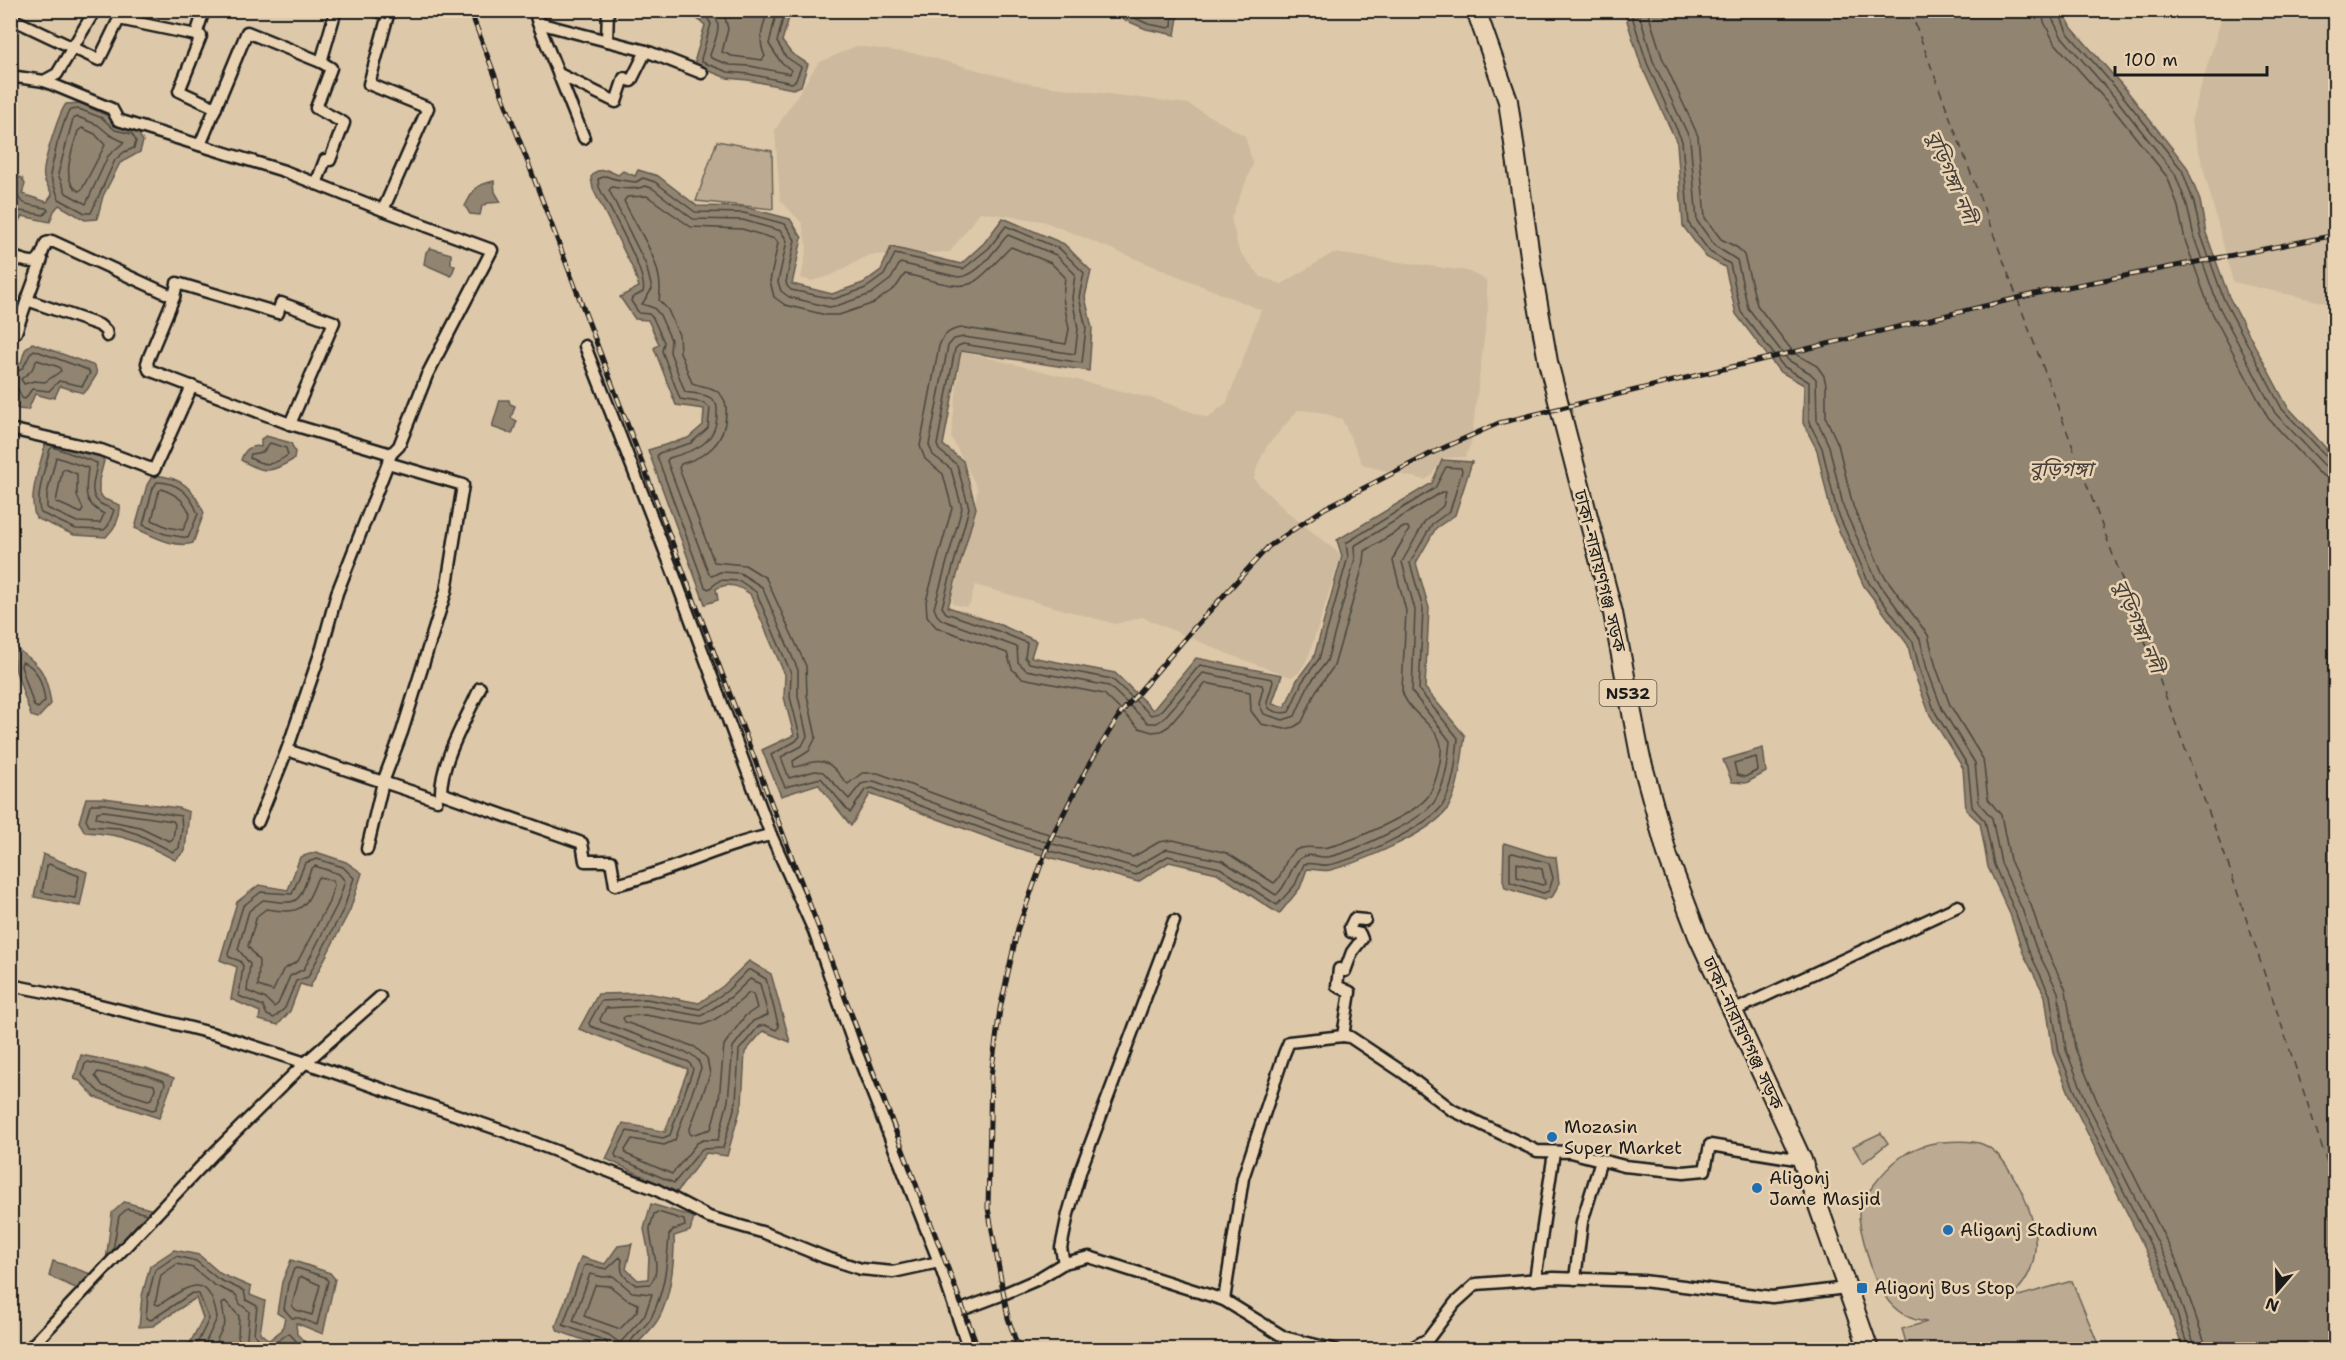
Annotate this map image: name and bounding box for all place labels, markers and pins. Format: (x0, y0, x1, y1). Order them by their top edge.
place label: Mozasin Super Market (1564, 1115, 1682, 1160)
marker: Mozasin Super Market (1545, 1130, 1559, 1144)
place label: Aligonj Jame Masjid (1769, 1166, 1881, 1211)
marker: Aligonj Jame Masjid (1750, 1181, 1764, 1195)
place label: Aliganj Stadium (1960, 1218, 2098, 1242)
marker: Aliganj Stadium (1941, 1223, 1955, 1237)
place label: Aligonj Bus Stop (1874, 1276, 2015, 1300)
marker: Aligonj Bus Stop (1855, 1281, 1869, 1295)

